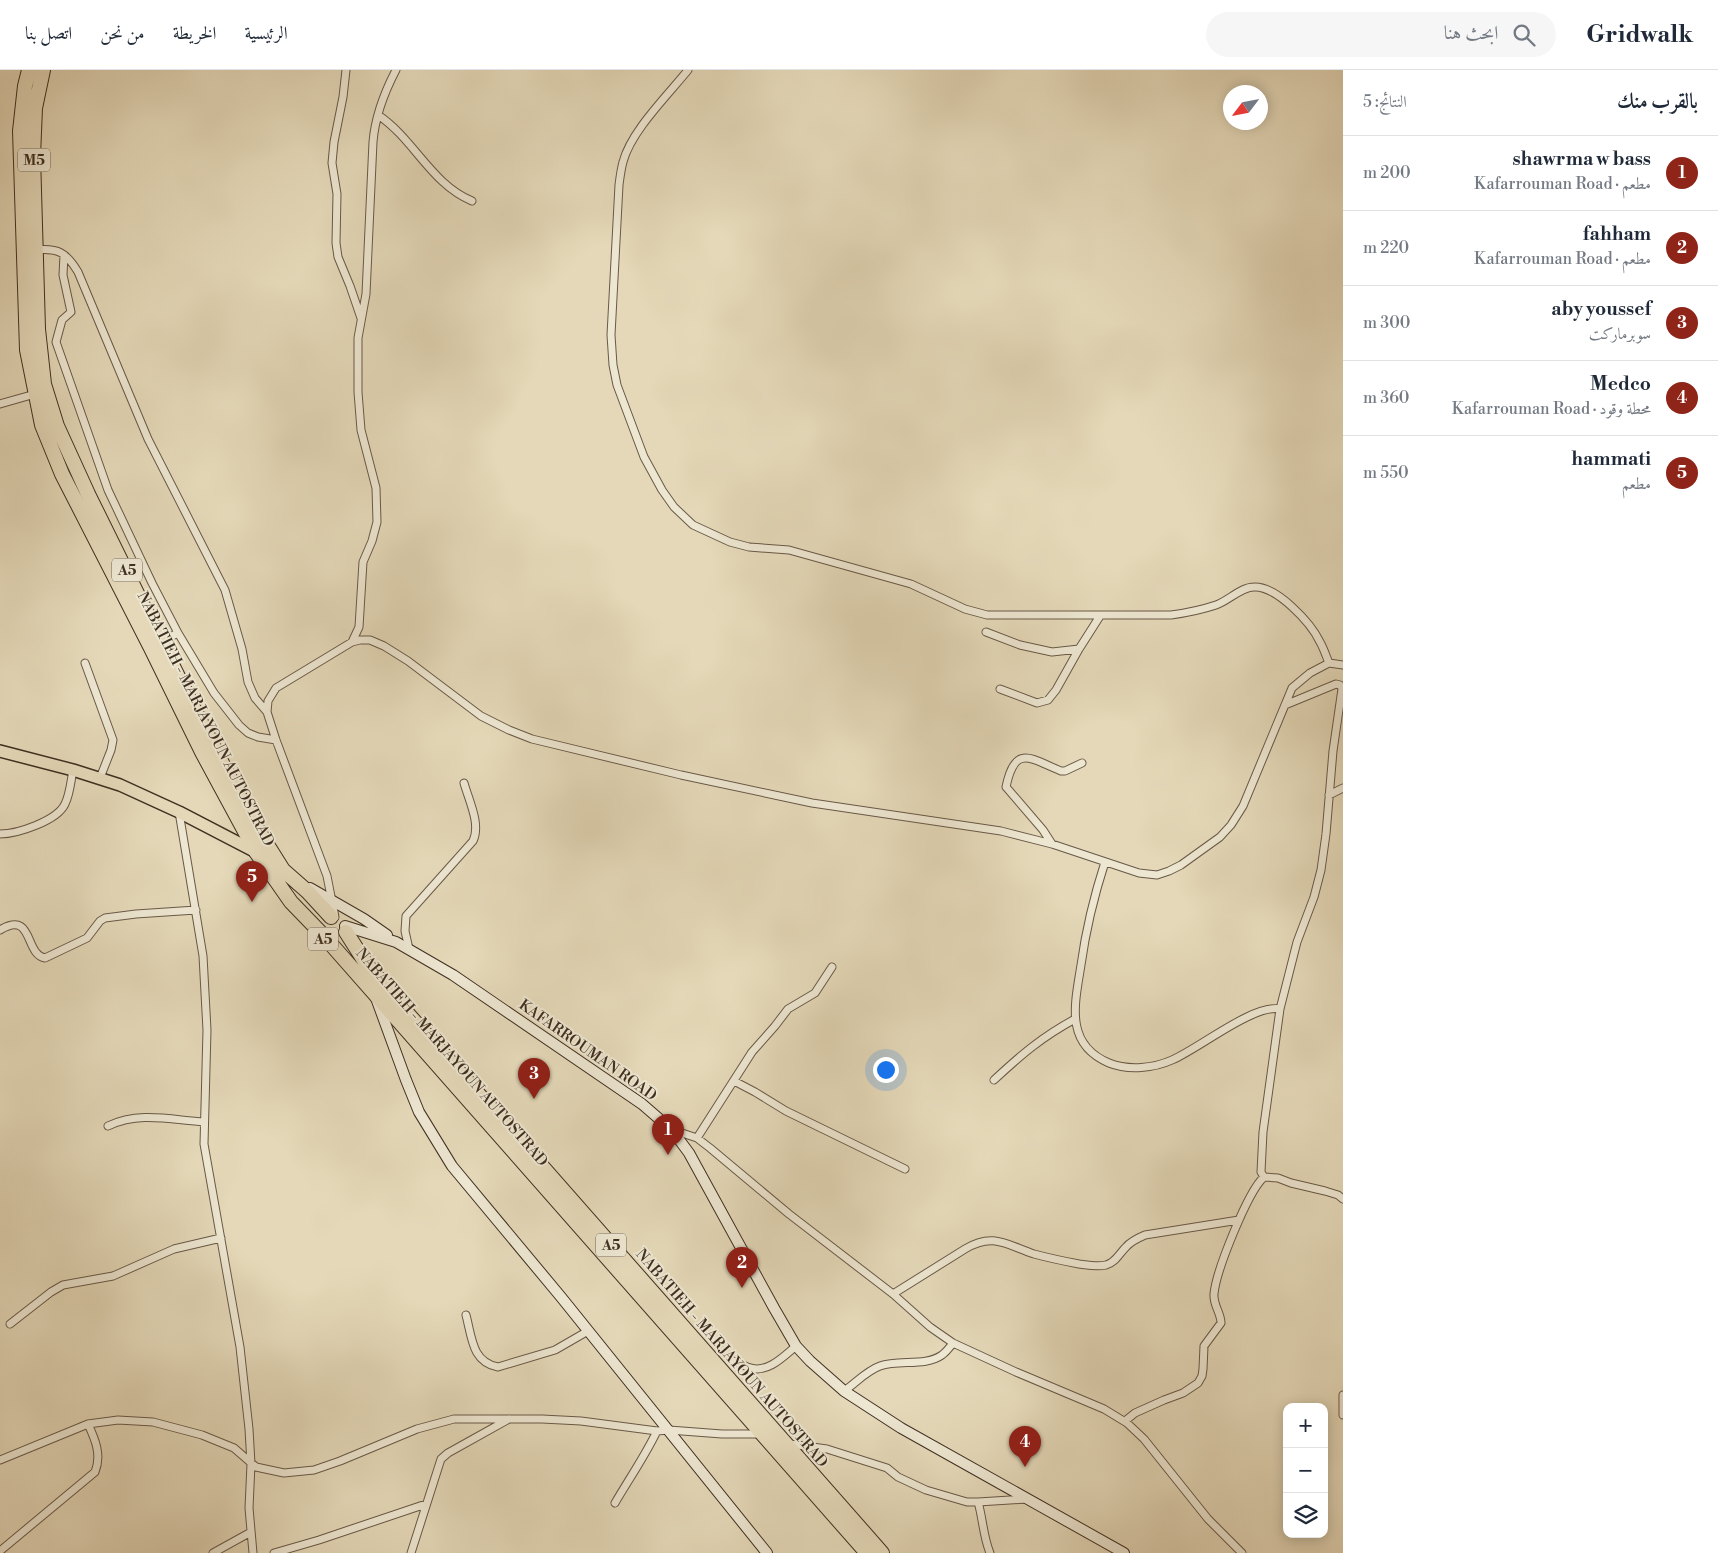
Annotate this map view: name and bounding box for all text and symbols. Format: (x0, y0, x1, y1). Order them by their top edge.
search box (1206, 12, 1556, 57)
text: Gridwalk (1586, 20, 1693, 50)
text: ابحث هنا (1444, 21, 1498, 45)
icon: search (1510, 21, 1538, 49)
text: اتصل بنا (25, 22, 72, 45)
text: من نحن (100, 22, 145, 45)
text: الخريطة (173, 22, 216, 45)
text: الرئيسية (244, 22, 288, 45)
north arrow (1223, 85, 1268, 130)
text: بالقرب منك (1617, 89, 1698, 115)
text: النتائج: 5 (1363, 92, 1407, 112)
text: shawrma w bass (1512, 147, 1651, 171)
road number: M5 (18, 148, 50, 172)
text: 200 m (1363, 163, 1411, 183)
text: 1 (1678, 163, 1686, 183)
text: مطعم · Kafarrouman Road (1474, 174, 1651, 194)
text: fahham (1583, 222, 1651, 246)
text: 220 m (1363, 238, 1409, 258)
text: 2 (1677, 238, 1687, 258)
text: مطعم · Kafarrouman Road (1474, 249, 1651, 269)
text: aby youssef (1551, 297, 1651, 321)
text: 300 m (1363, 313, 1410, 333)
text: 3 (1677, 313, 1687, 333)
text: سوبرماركت (1589, 324, 1651, 344)
text: Medco (1590, 372, 1651, 396)
text: 360 m (1363, 388, 1409, 408)
text: 4 (1677, 388, 1687, 408)
text: محطة وقود · Kafarrouman Road (1452, 399, 1651, 419)
text: hammati (1571, 447, 1651, 471)
text: 550 m (1363, 463, 1409, 483)
text: 5 (1677, 463, 1687, 483)
text: مطعم (1622, 474, 1651, 494)
road number: A5 (112, 558, 142, 582)
street label: NABATIEH - MARJAYOUN AUTOSTRAD (133, 589, 278, 850)
pin: 5 (236, 861, 268, 902)
road number: A5 (308, 928, 338, 951)
street label: NABATIEH - MARJAYOUN AUTOSTRAD (352, 944, 552, 1170)
street label: KAFARROUMAN ROAD (515, 996, 660, 1105)
your location (873, 1057, 899, 1083)
pin: 3 (518, 1058, 550, 1099)
pin: 1 (652, 1114, 684, 1155)
road number: A5 (596, 1234, 626, 1256)
street label: NABATIEH - MARJAYOUN AUTOSTRAD (632, 1245, 832, 1471)
pin: 2 (726, 1247, 758, 1288)
map controls (1283, 1403, 1328, 1538)
button: + (1283, 1403, 1328, 1448)
pin: 4 (1009, 1426, 1041, 1467)
button: − (1283, 1448, 1328, 1493)
button: layers (1283, 1493, 1328, 1538)

